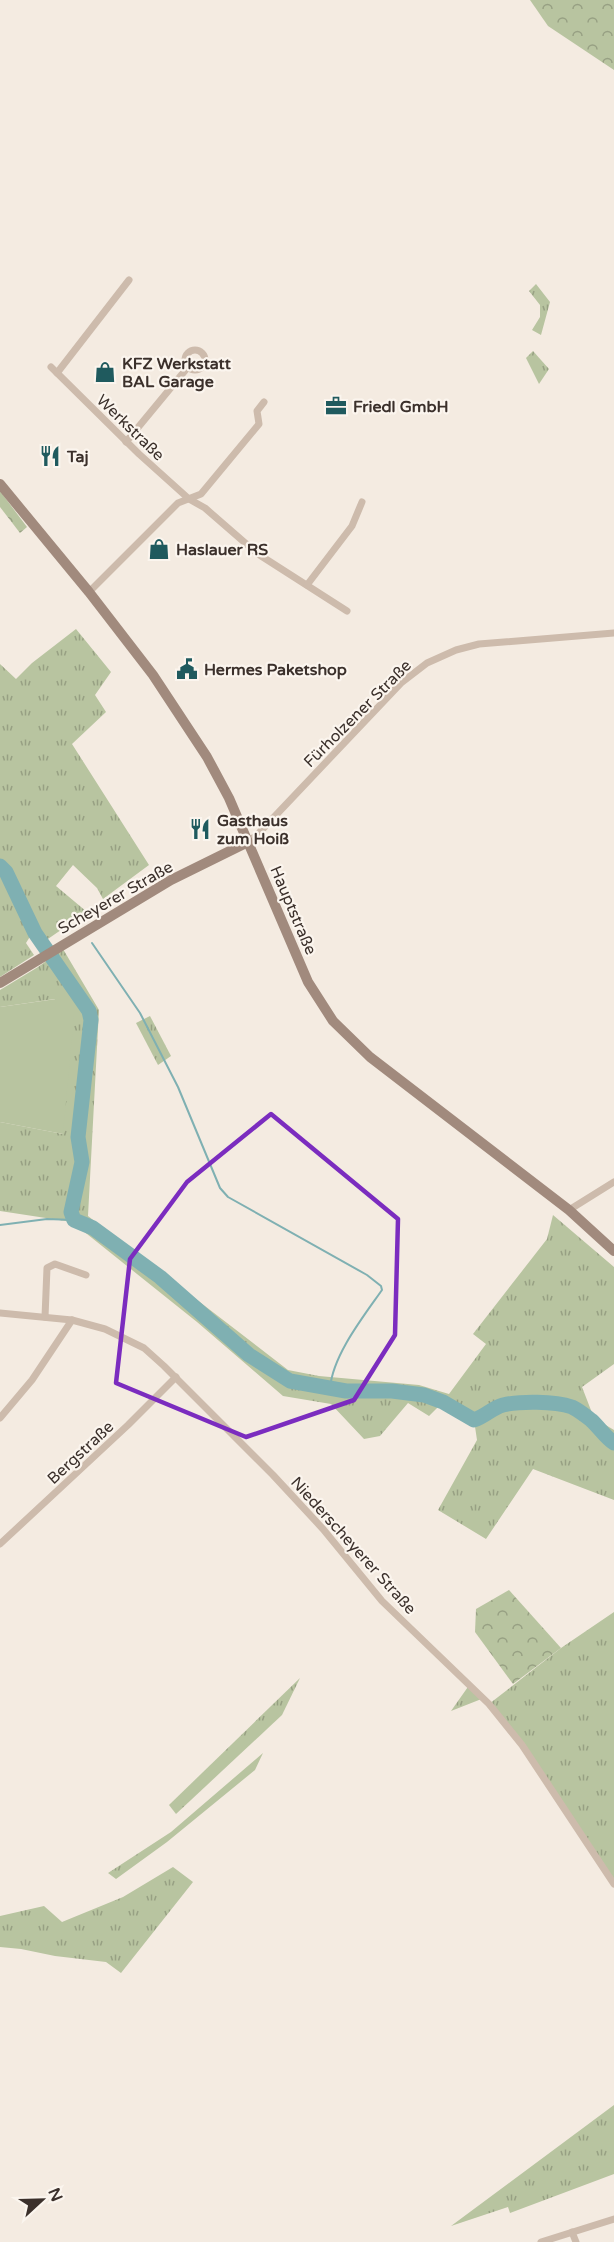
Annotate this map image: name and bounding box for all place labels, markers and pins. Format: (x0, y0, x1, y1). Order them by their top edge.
place label: KFZ Werkstatt BAL Garage (122, 354, 232, 392)
shop icon: KFZ Werkstatt BAL Garage (93, 360, 117, 384)
office icon: Friedl GmbH (324, 394, 348, 418)
place label: Friedl GmbH (353, 397, 448, 417)
restaurant icon: Taj (38, 444, 62, 468)
place label: Taj (66, 447, 89, 467)
shop icon: Haslauer RS (147, 537, 171, 561)
place label: Haslauer RS (176, 540, 268, 560)
public building icon: Hermes Paketshop (175, 657, 199, 681)
place label: Hermes Paketshop (204, 660, 347, 680)
place label: Gasthaus zum Hoiß (217, 811, 289, 849)
restaurant icon: Gasthaus zum Hoiß (188, 817, 212, 841)

